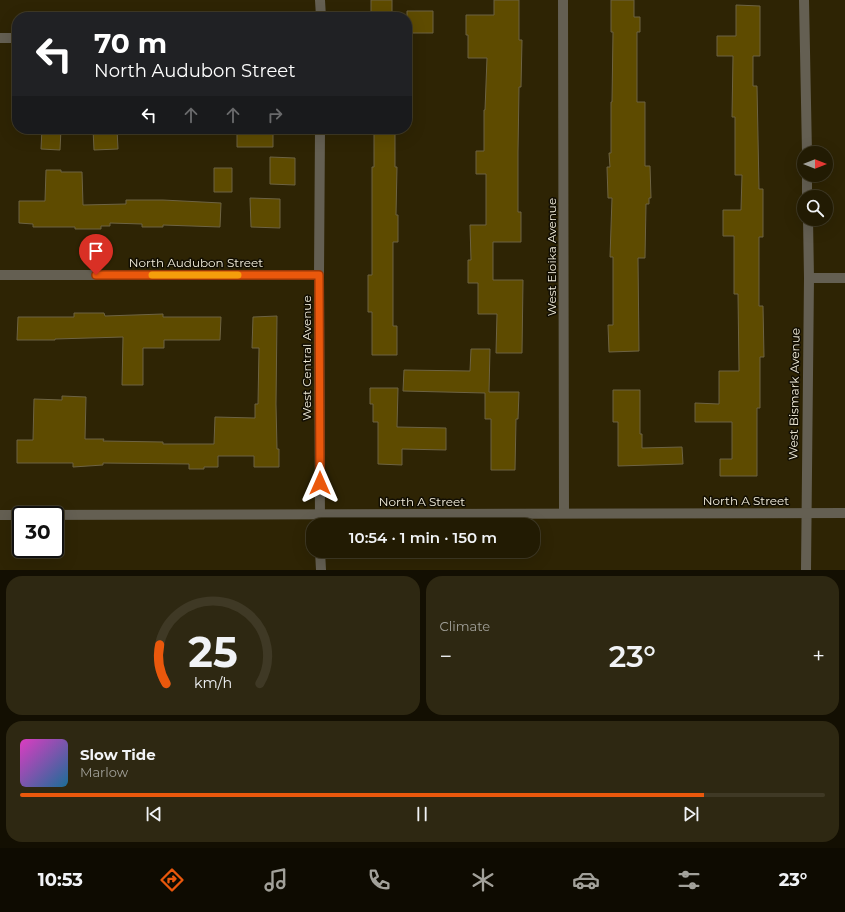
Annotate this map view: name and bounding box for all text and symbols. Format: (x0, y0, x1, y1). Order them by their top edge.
text: 70 m (94, 26, 167, 60)
icon: left (28, 28, 80, 80)
text: North Audubon Street (94, 60, 296, 82)
icon: left (138, 104, 160, 126)
icon: ahead (180, 104, 202, 126)
icon: ahead (222, 104, 244, 126)
icon: right (264, 104, 286, 126)
north arrow (797, 146, 833, 182)
map controls (797, 146, 833, 226)
button: search (797, 190, 833, 226)
street label: West Eloika Avenue (544, 198, 559, 316)
pin (79, 234, 113, 275)
icon: arrive (85, 240, 107, 262)
street label: North Audubon Street (129, 255, 263, 270)
street label: West Central Avenue (299, 295, 314, 421)
street label: West Bismark Avenue (785, 328, 803, 460)
position arrow (299, 462, 341, 504)
street label: North A Street (703, 493, 789, 508)
street label: North A Street (379, 494, 465, 509)
speed limit sign: 30 (12, 506, 64, 558)
text: 10:54 · 1 min · 150 m (349, 528, 497, 547)
text: Climate (440, 618, 490, 634)
text: 25 (188, 626, 237, 676)
text: 23° (609, 638, 656, 675)
text: − (440, 643, 452, 670)
text: + (812, 643, 825, 670)
text: km/h (194, 673, 232, 691)
text: Slow Tide (80, 745, 156, 764)
text: Marlow (80, 764, 128, 780)
icon: previous (143, 803, 165, 825)
icon: pause (411, 803, 433, 825)
icon: next (680, 803, 702, 825)
icon: directions (158, 866, 186, 894)
icon: music (262, 866, 290, 894)
icon: phone (365, 866, 393, 894)
icon: climate (469, 866, 497, 894)
icon: car (572, 866, 600, 894)
icon: filters (675, 866, 703, 894)
text: 10:53 (38, 869, 83, 891)
text: 23° (779, 869, 807, 891)

